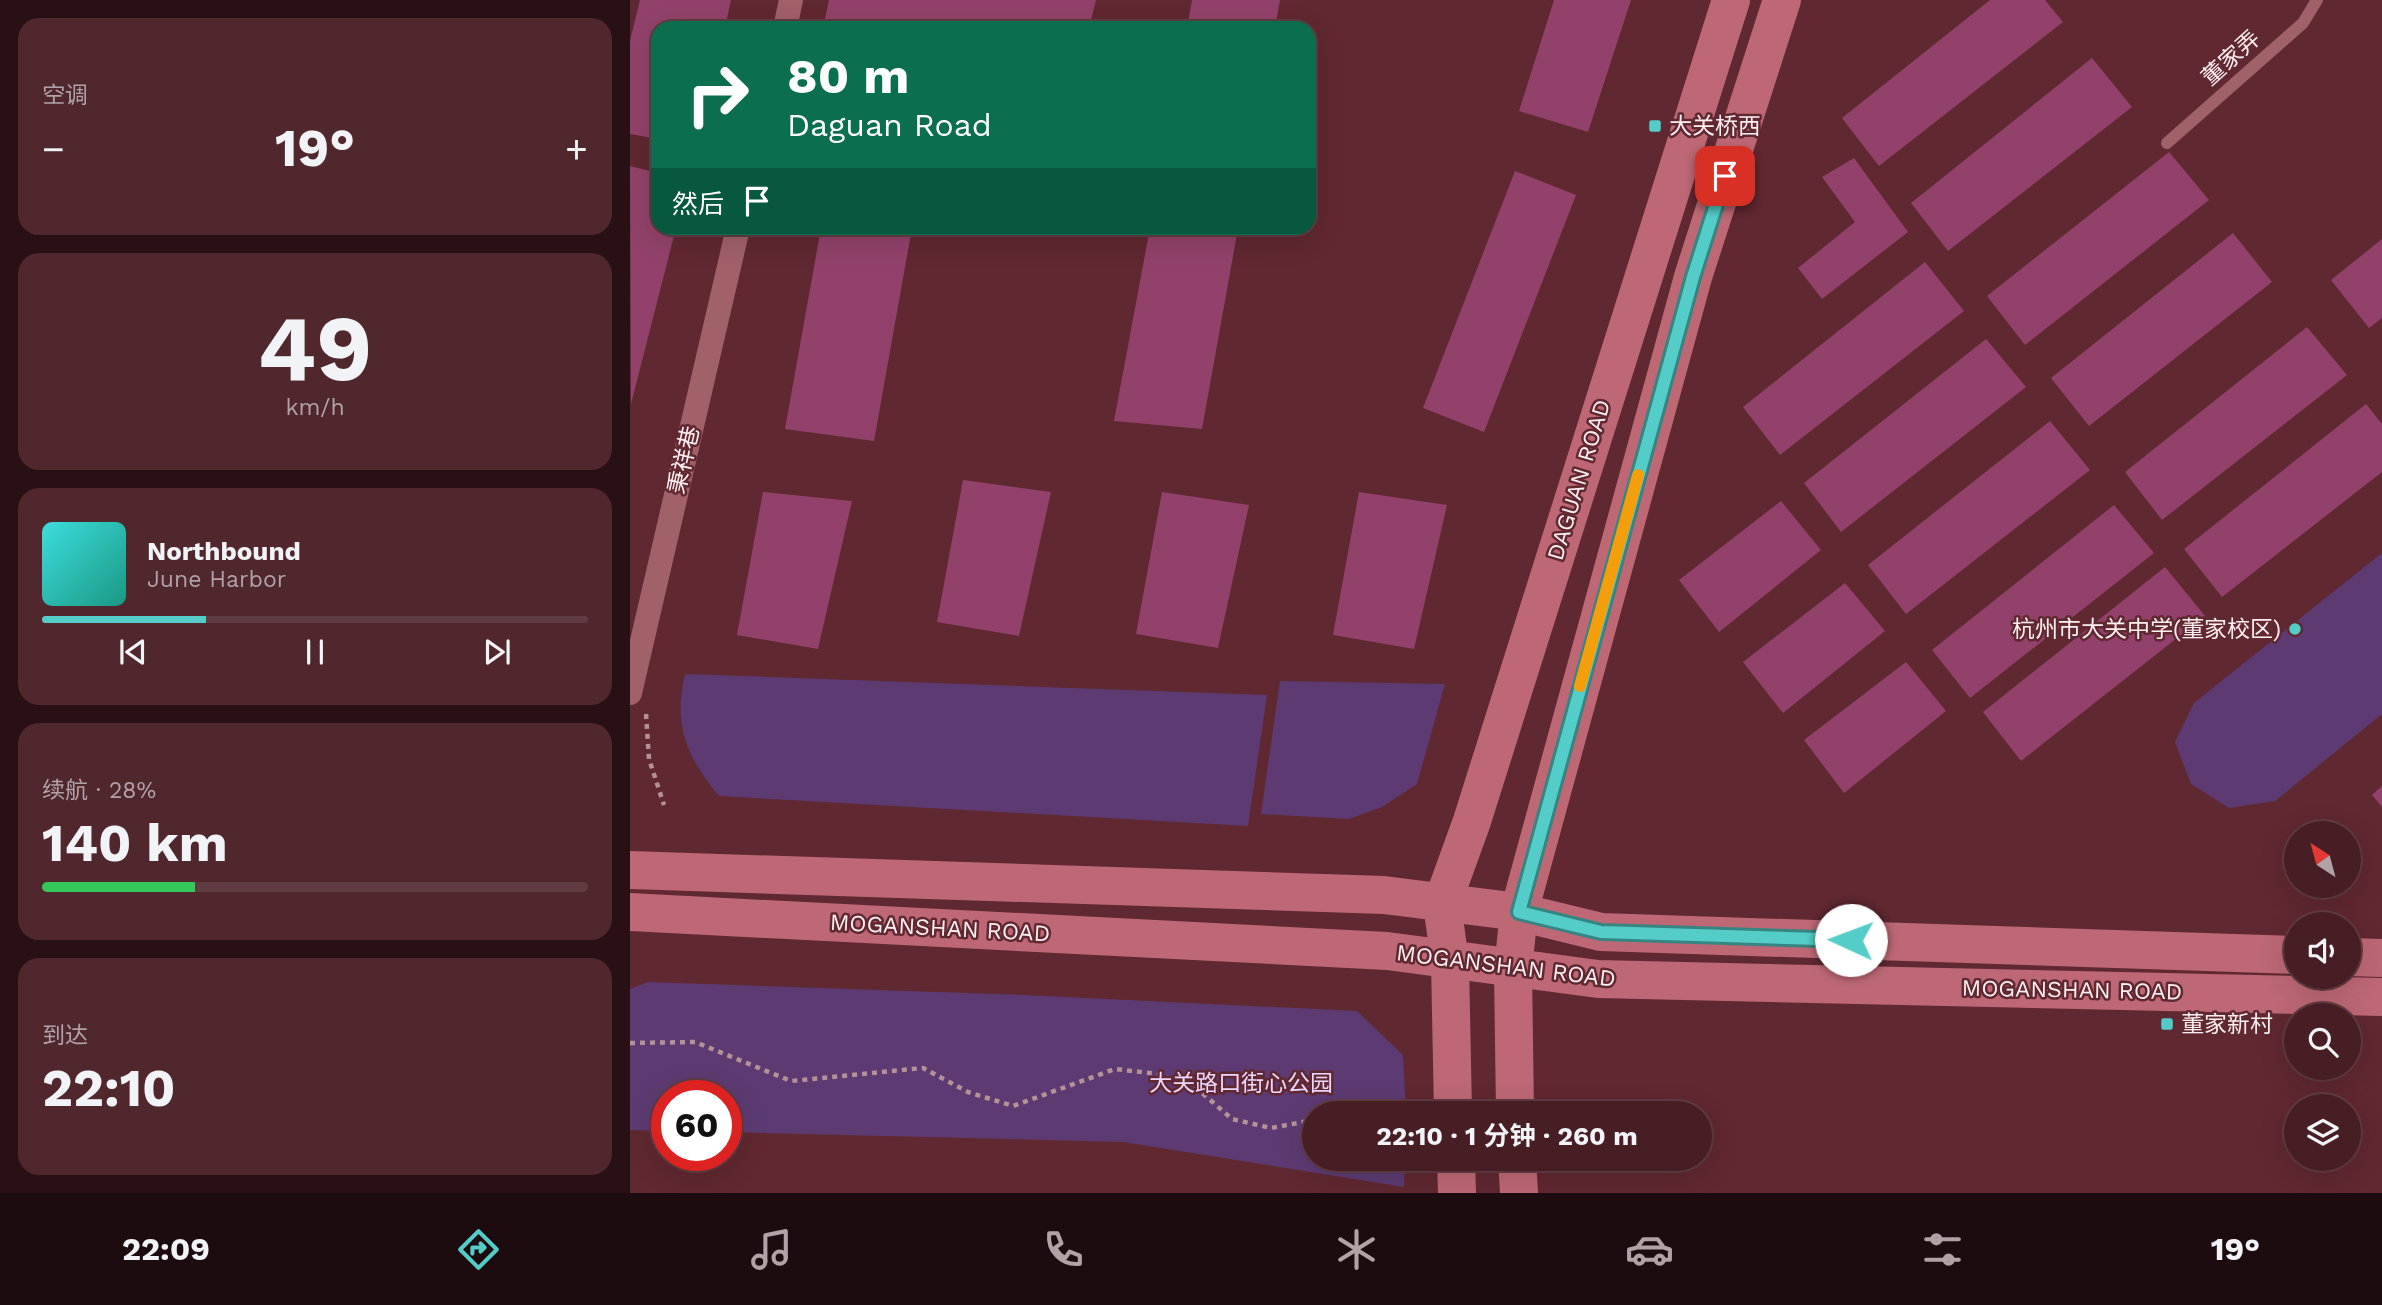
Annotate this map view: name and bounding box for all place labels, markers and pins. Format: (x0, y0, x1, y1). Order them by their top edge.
place label: 大关桥西 (1669, 113, 1761, 140)
marker: 大关桥西 (1647, 118, 1663, 134)
pin (1695, 146, 1755, 206)
place label: 杭州市大关中学(董家校区) (2012, 616, 2281, 643)
marker: 杭州市大关中学(董家校区) (2287, 621, 2303, 637)
place label: 董家新村 (2181, 1011, 2273, 1038)
marker: 董家新村 (2159, 1016, 2175, 1032)

